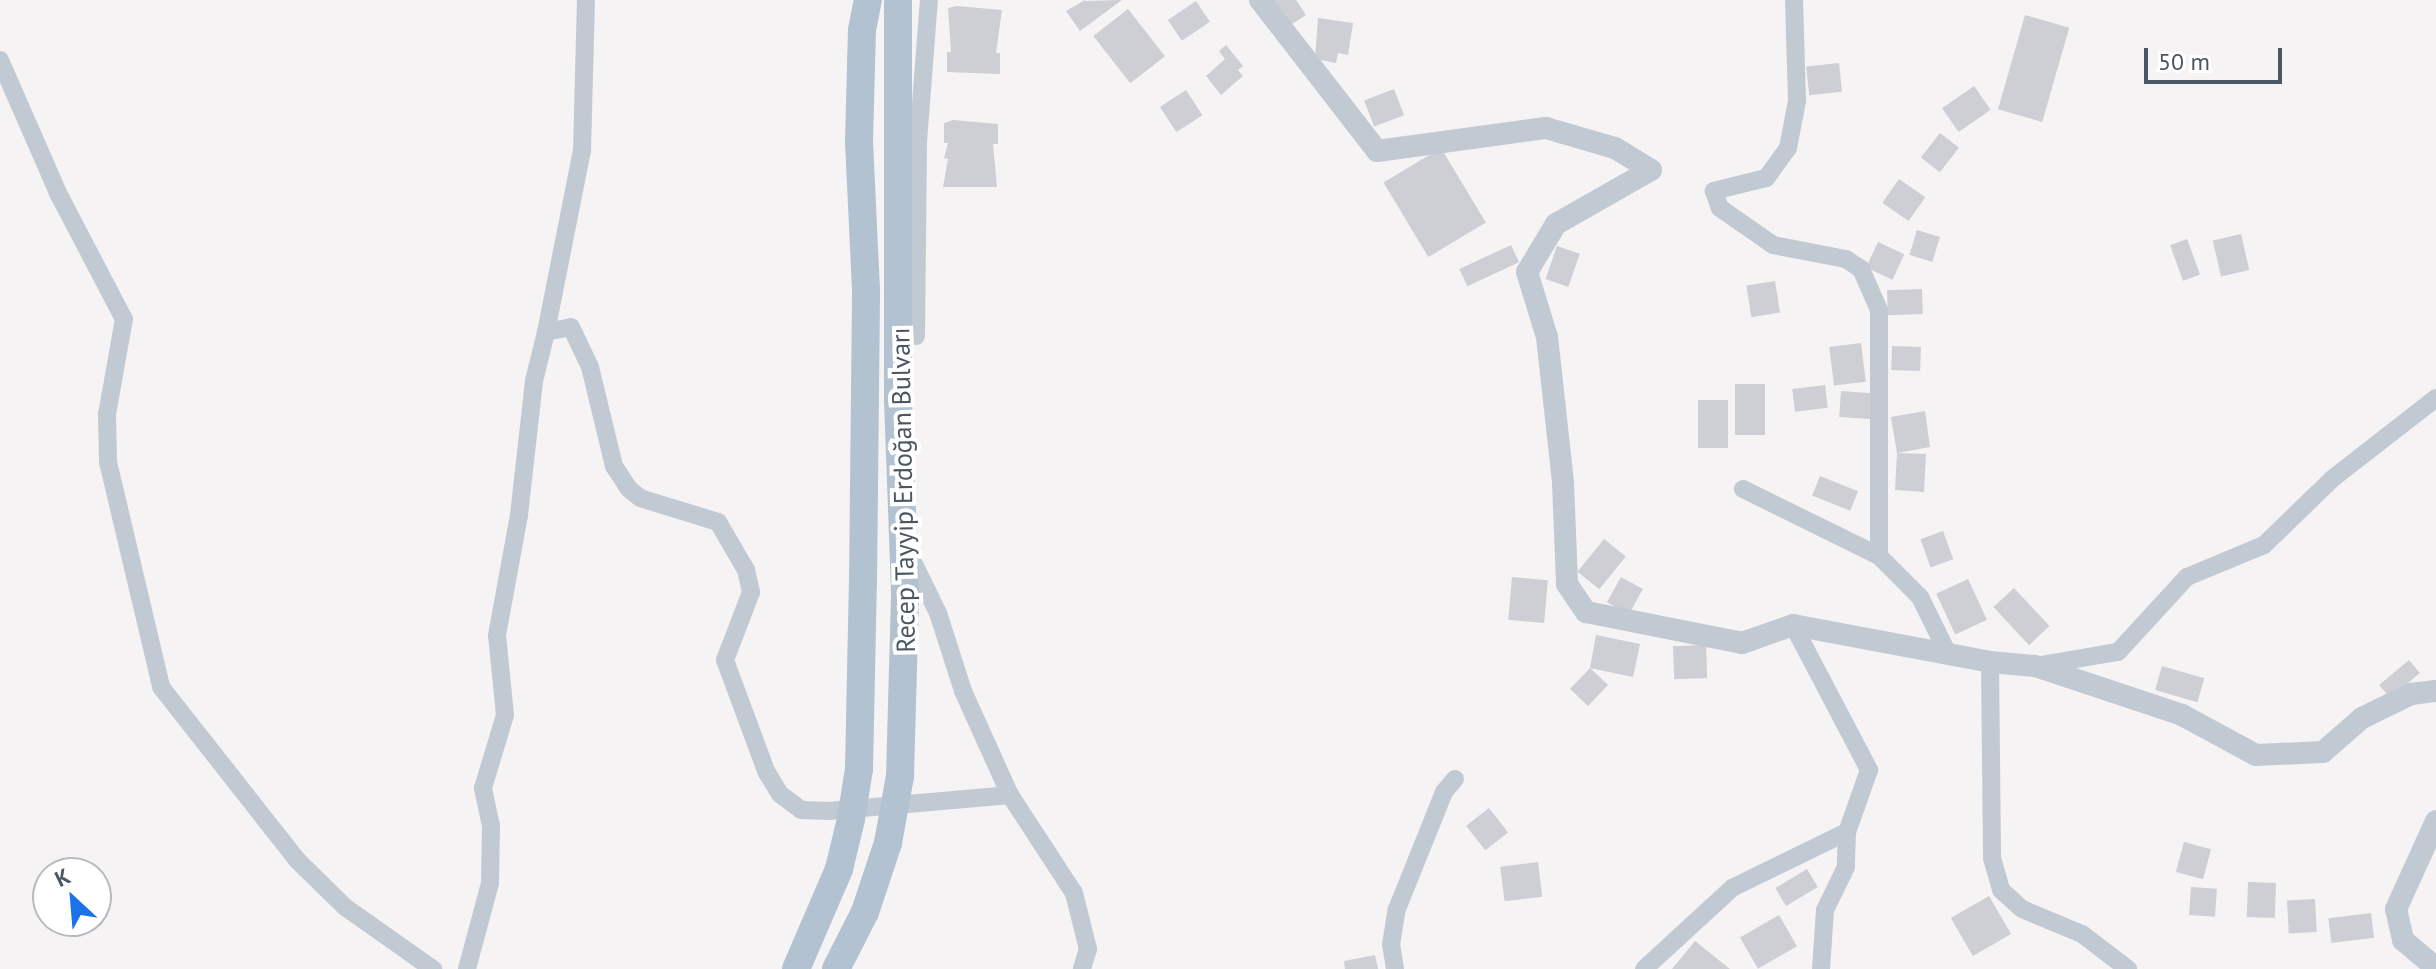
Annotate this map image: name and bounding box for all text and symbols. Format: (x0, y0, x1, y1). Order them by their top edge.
scale bar (2148, 32, 2286, 82)
text: 50 m (2158, 46, 2210, 77)
street label: Recep Tayyip Erdoğan Bulvarı (885, 327, 921, 653)
north arrow (32, 857, 112, 937)
text: K (50, 862, 75, 893)

